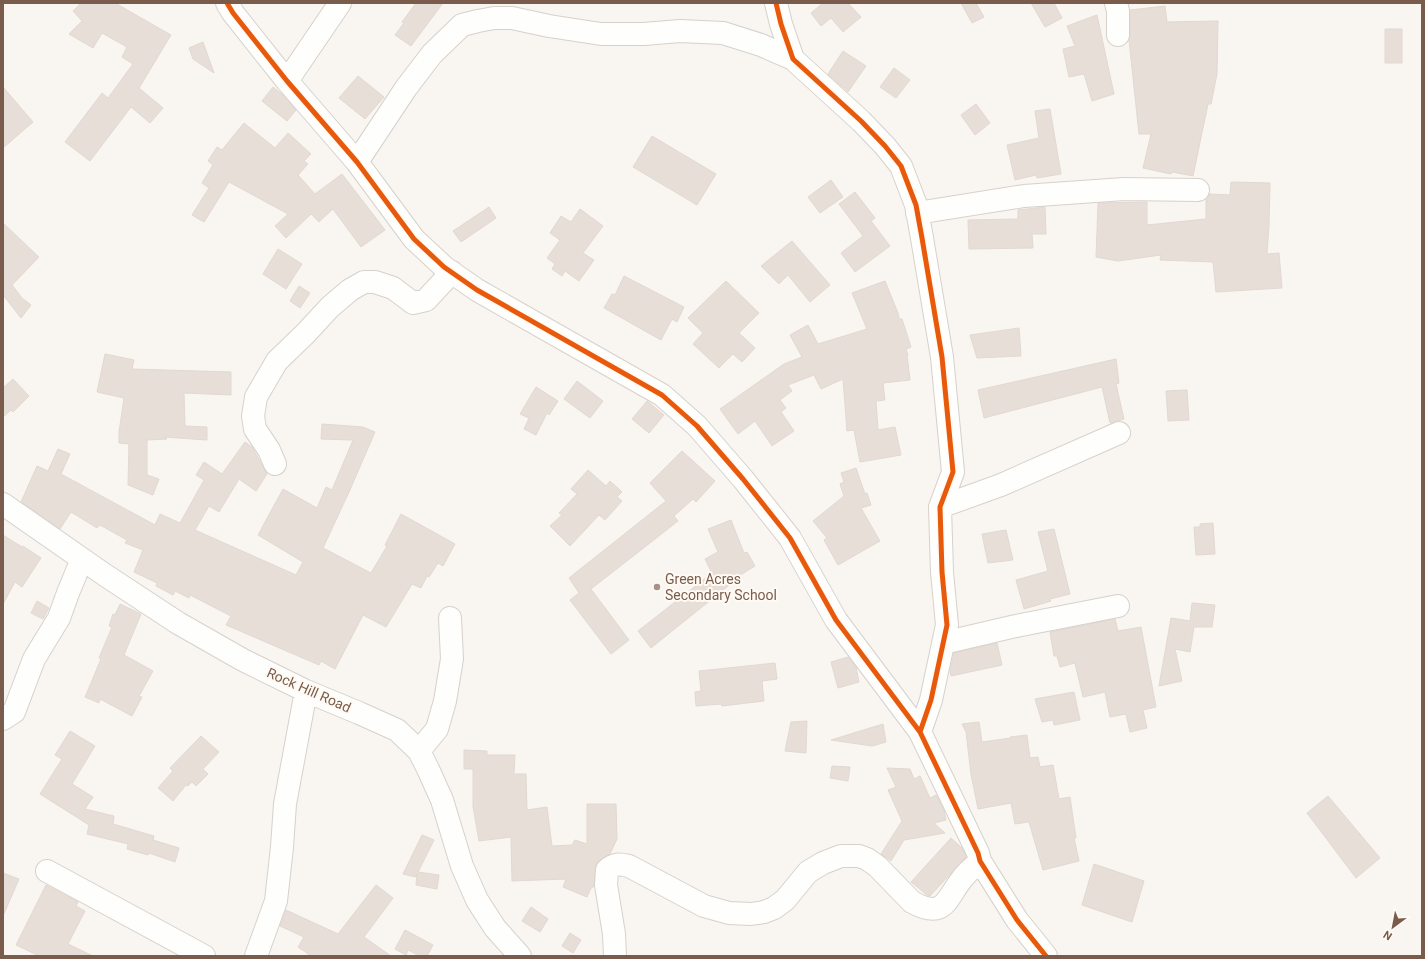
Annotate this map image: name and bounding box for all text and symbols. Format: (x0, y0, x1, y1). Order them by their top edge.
place label: Green Acres Secondary School (665, 571, 777, 603)
marker: Green Acres Secondary School (652, 582, 662, 592)
street label: Rock Hill Road (264, 664, 354, 716)
north arrow (1373, 907, 1413, 947)
text: N (1381, 927, 1395, 943)

